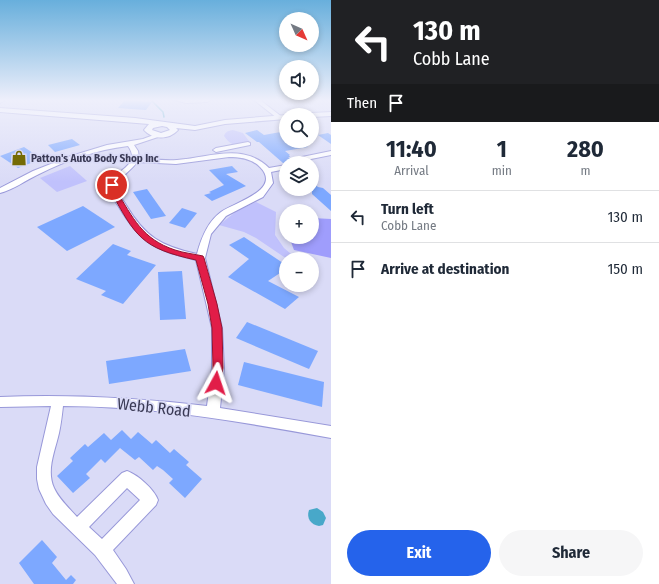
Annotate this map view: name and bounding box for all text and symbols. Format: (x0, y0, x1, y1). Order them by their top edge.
north arrow (279, 12, 319, 52)
map controls (279, 12, 319, 292)
text: 130 m (413, 14, 481, 47)
icon: left (347, 16, 399, 68)
text: Cobb Lane (413, 48, 490, 70)
button: sound (279, 60, 319, 100)
icon: arrive (385, 92, 407, 114)
text: Then (347, 94, 377, 112)
button: search (279, 108, 319, 148)
text: 11:40 (386, 135, 437, 163)
text: 1 (497, 135, 507, 163)
text: 280 (567, 135, 604, 163)
shop icon: Patton's Auto Body Shop Inc (10, 149, 28, 167)
place label: Patton's Auto Body Shop Inc (31, 152, 159, 165)
button: layers (279, 156, 319, 196)
text: Arrival (394, 163, 429, 178)
text: min (492, 163, 512, 178)
text: m (580, 163, 590, 178)
pin (95, 168, 129, 202)
icon: arrive (101, 174, 123, 196)
text: Turn left (381, 200, 434, 218)
button: + (279, 204, 319, 244)
icon: left (347, 206, 369, 228)
text: 130 m (608, 208, 643, 226)
text: Cobb Lane (381, 218, 436, 233)
button: − (279, 252, 319, 292)
icon: arrive (347, 258, 369, 280)
text: Arrive at destination (381, 260, 509, 278)
text: 150 m (607, 260, 643, 278)
position arrow (195, 362, 237, 404)
street label: Webb Road (116, 394, 192, 421)
button: Exit (347, 530, 491, 576)
button: Share (499, 530, 643, 576)

